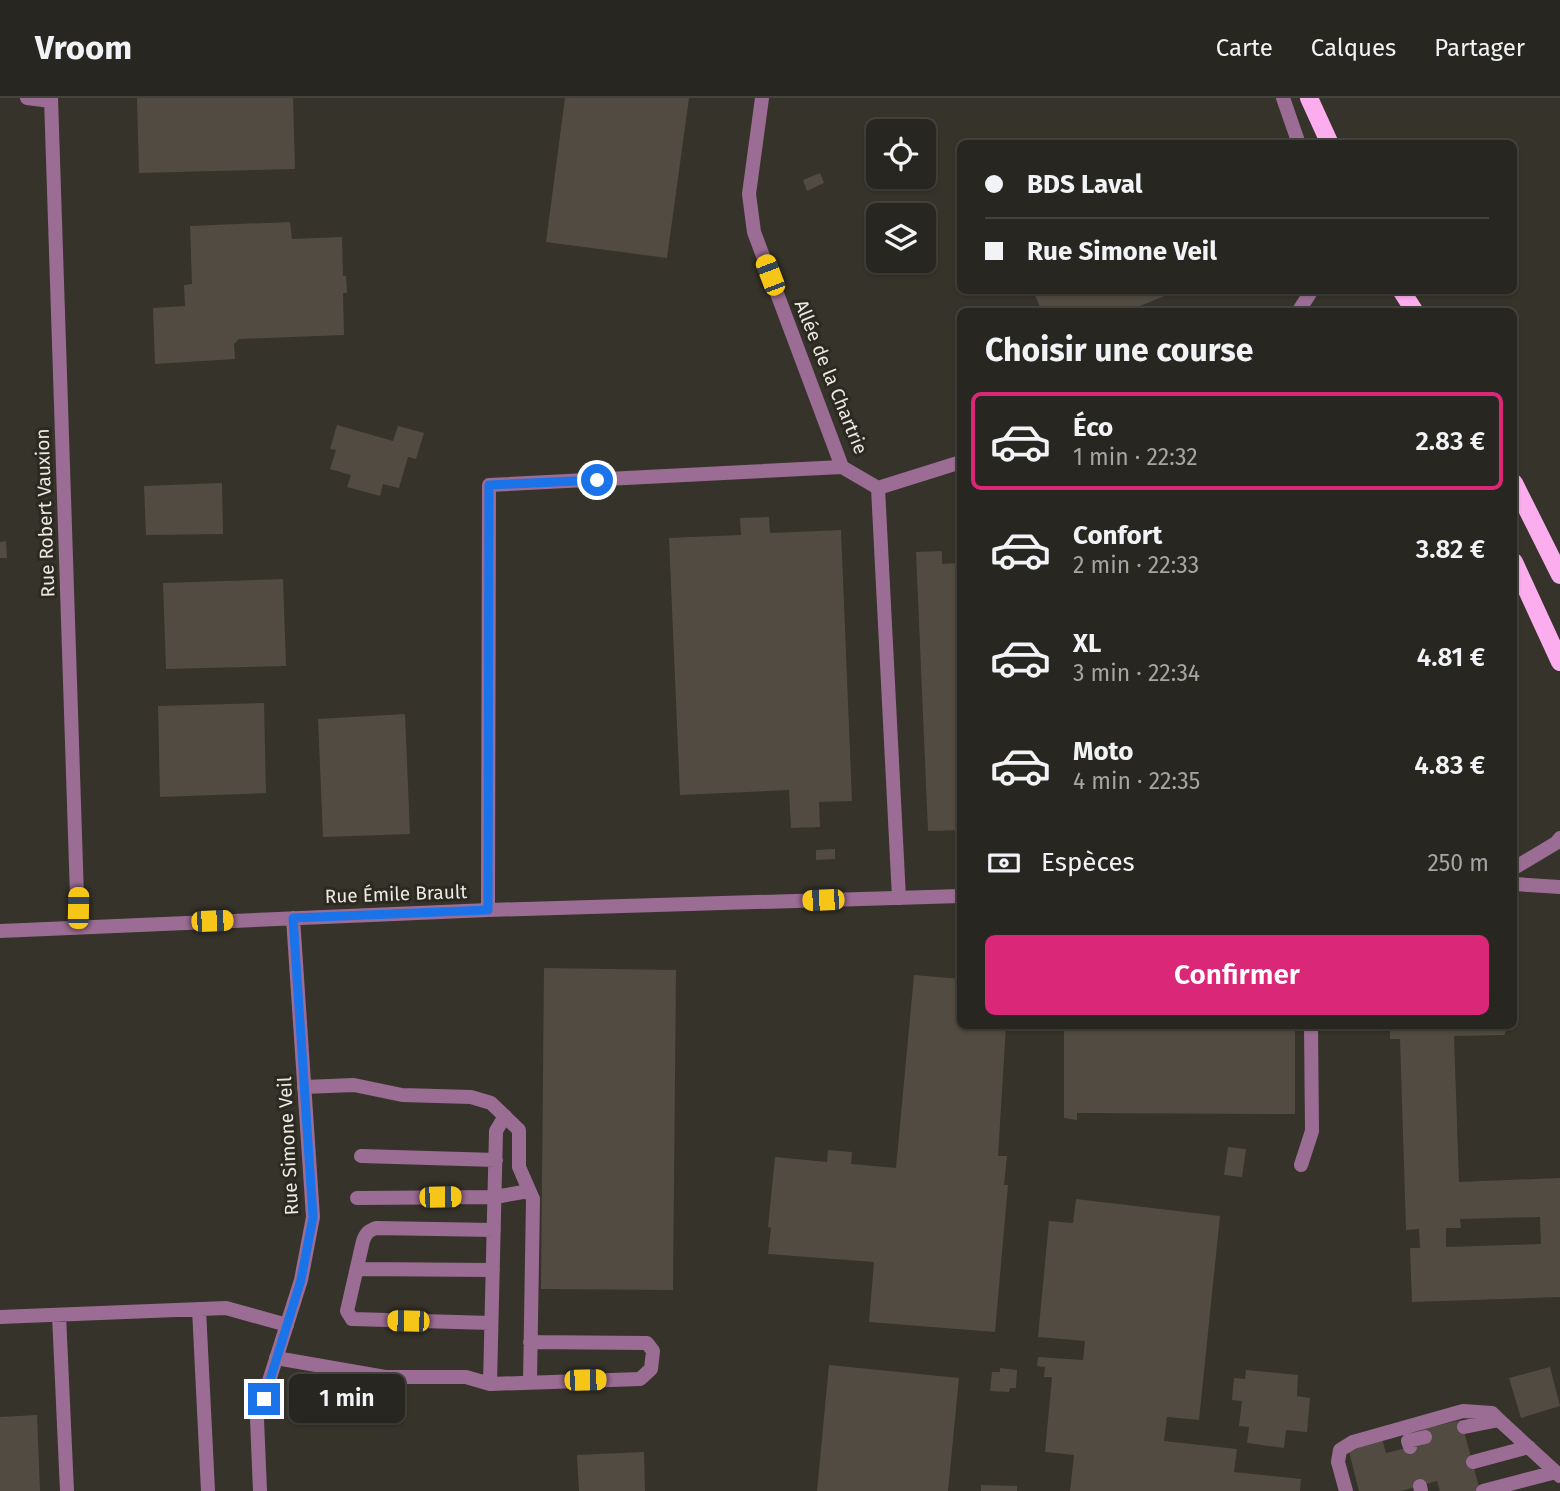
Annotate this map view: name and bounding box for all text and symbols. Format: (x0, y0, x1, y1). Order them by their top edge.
text: Vroom (35, 28, 132, 68)
text: Carte (1216, 34, 1273, 62)
text: Calques (1311, 34, 1396, 62)
text: Partager (1434, 34, 1525, 62)
map controls (866, 119, 936, 273)
button: locate (866, 119, 936, 189)
text: BDS Laval (1027, 169, 1142, 200)
button: layers (866, 203, 936, 273)
text: Rue Simone Veil (1027, 236, 1217, 267)
car (753, 252, 788, 298)
street label: Allée de la Chartrie (790, 296, 872, 458)
text: Choisir une course (985, 331, 1253, 369)
icon: car (989, 410, 1052, 473)
text: Éco (1073, 412, 1113, 443)
text: 2.83 € (1416, 426, 1485, 457)
street label: Rue Robert Vauxion (31, 428, 59, 598)
text: 1 min · 22:32 (1073, 443, 1198, 471)
route start (581, 464, 613, 496)
icon: car (989, 518, 1052, 581)
text: Confort (1073, 520, 1162, 551)
text: 3.82 € (1416, 534, 1485, 565)
text: 2 min · 22:33 (1073, 551, 1199, 579)
icon: car (989, 626, 1052, 689)
text: XL (1073, 628, 1101, 659)
text: 4.81 € (1417, 642, 1485, 673)
text: 3 min · 22:34 (1073, 659, 1200, 687)
icon: car (989, 734, 1052, 797)
text: Moto (1073, 736, 1133, 767)
text: 4.83 € (1414, 750, 1485, 781)
text: 4 min · 22:35 (1073, 767, 1200, 795)
icon: cash (985, 844, 1023, 882)
text: Espèces (1041, 847, 1135, 878)
text: 250 m (1427, 849, 1489, 877)
street label: Rue Émile Brault (324, 880, 468, 908)
car (68, 887, 89, 929)
car (802, 889, 845, 911)
car (191, 910, 234, 932)
button: Confirmer (985, 935, 1489, 1015)
street label: Rue Simone Veil (273, 1076, 303, 1216)
car (419, 1186, 462, 1208)
car (387, 1310, 430, 1332)
car (564, 1369, 607, 1391)
callout: 1 min (288, 1374, 404, 1424)
route end (248, 1383, 280, 1415)
text: 1 min (319, 1384, 375, 1412)

